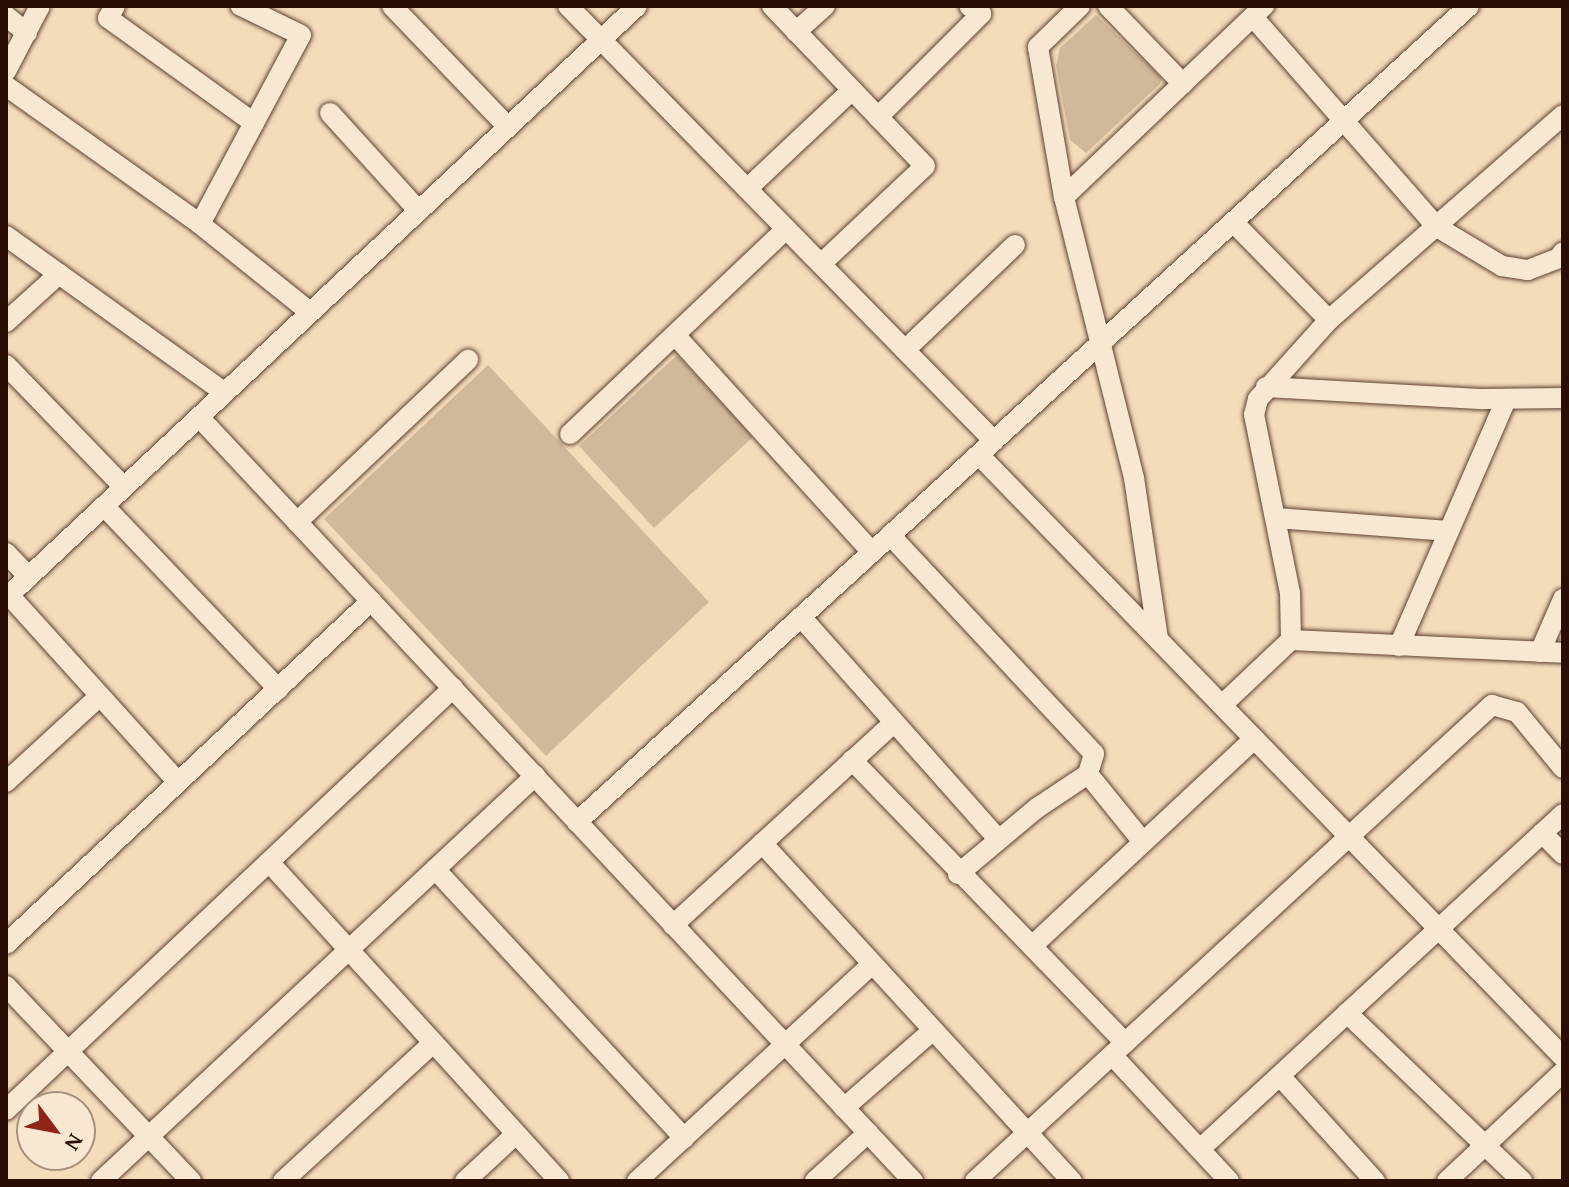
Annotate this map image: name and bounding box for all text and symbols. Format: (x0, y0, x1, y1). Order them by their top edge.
north arrow (16, 1091, 96, 1171)
text: N (57, 1128, 92, 1157)

